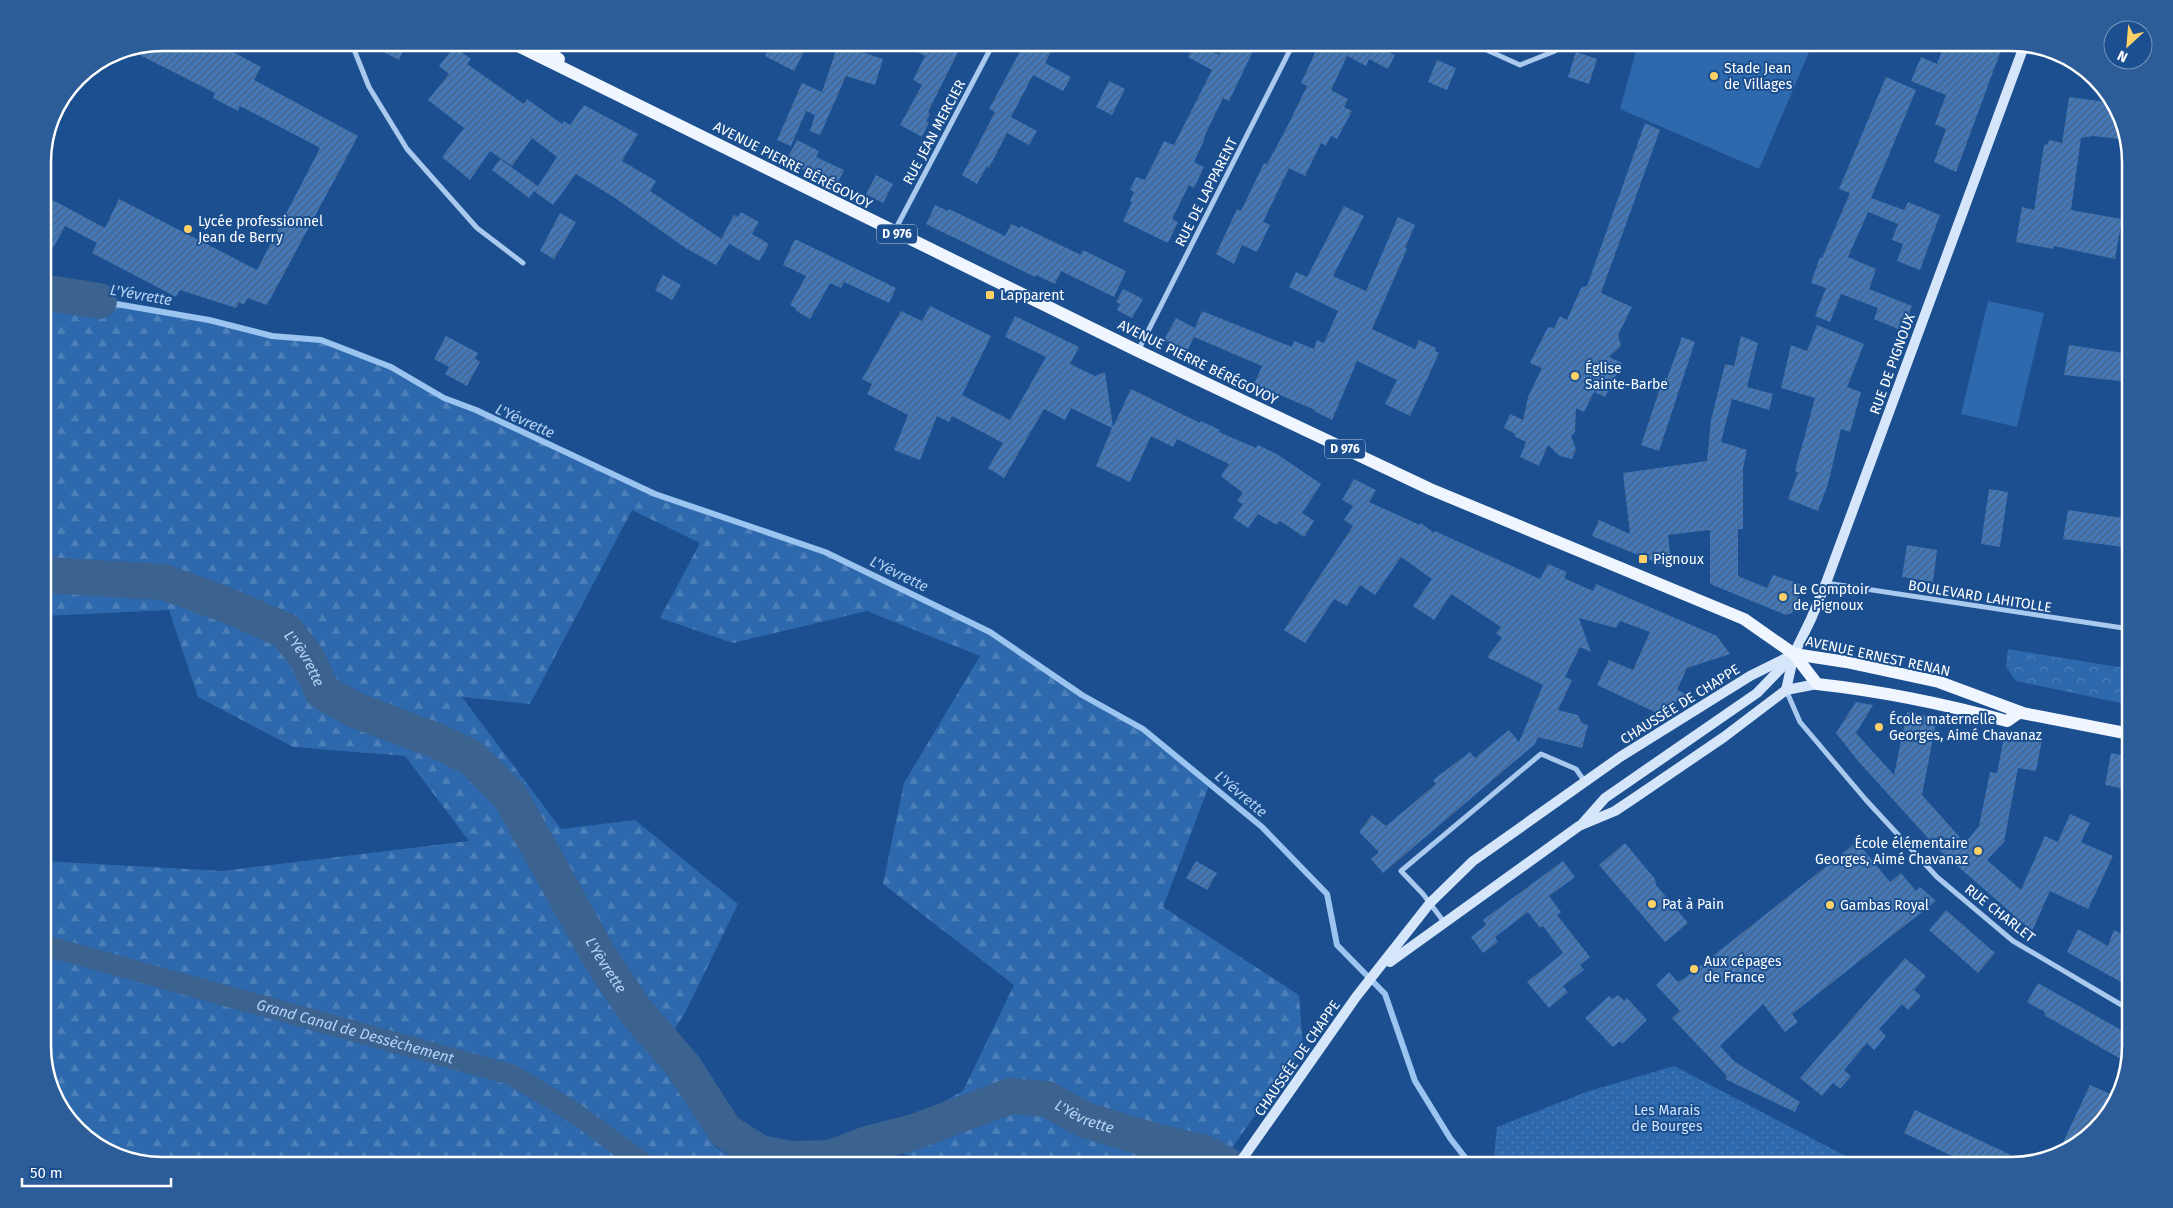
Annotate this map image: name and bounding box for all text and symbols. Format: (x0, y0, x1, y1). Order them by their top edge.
north arrow (2103, 20, 2153, 70)
text: N (2115, 47, 2130, 66)
place label: Stade Jean de Villages (1724, 60, 1793, 93)
marker: Stade Jean de Villages (1708, 70, 1720, 82)
street label: RUE JEAN MERCIER (900, 76, 970, 188)
street label: AVENUE PIERRE BÉRÉGOVOY (711, 117, 876, 213)
street label: RUE DE LAPPARENT (1172, 134, 1242, 250)
place label: Lycée professionnel Jean de Berry (198, 213, 323, 246)
marker: Lycée professionnel Jean de Berry (182, 223, 194, 235)
road number: D 976 (877, 224, 917, 243)
water label: L'Yévrette (109, 281, 174, 309)
place label: Lapparent (1000, 287, 1065, 304)
marker: Lapparent (984, 289, 996, 301)
street label: RUE DE PIGNOUX (1866, 311, 1919, 417)
street label: AVENUE PIERRE BÉRÉGOVOY (1115, 315, 1281, 409)
place label: Église Sainte-Barbe (1585, 359, 1668, 393)
marker: Église Sainte-Barbe (1569, 370, 1581, 382)
water label: L'Yévrette (493, 400, 557, 442)
road number: D 976 (1325, 439, 1365, 458)
place label: Pignoux (1653, 551, 1704, 568)
water label: L'Yévrette (867, 552, 931, 596)
marker: Pignoux (1637, 553, 1649, 565)
street label: BOULEVARD LAHITOLLE (1907, 577, 2053, 616)
place label: Le Comptoir de Pignoux (1793, 581, 1870, 614)
marker: Le Comptoir de Pignoux (1777, 591, 1789, 603)
water label: L'Yèvrette (280, 627, 328, 690)
street label: AVENUE ERNEST RENAN (1804, 633, 1952, 680)
street label: CHAUSSÉE DE CHAPPE (1617, 660, 1743, 748)
place label: École maternelle Georges, Aimé Chavanaz (1889, 710, 2042, 744)
marker: École maternelle Georges, Aimé Chavanaz (1873, 721, 1885, 733)
water label: L'Yévrette (1211, 767, 1271, 821)
place label: École élémentaire Georges, Aimé Chavanaz (1815, 834, 1968, 868)
marker: École élémentaire Georges, Aimé Chavanaz (1972, 845, 1984, 857)
street label: RUE CHARLET (1961, 881, 2039, 947)
place label: Pat à Pain (1662, 896, 1724, 913)
place label: Gambas Royal (1840, 897, 1929, 914)
marker: Pat à Pain (1646, 898, 1658, 910)
marker: Gambas Royal (1824, 899, 1836, 911)
water label: L'Yèvrette (582, 934, 630, 997)
place label: Aux cépages de France (1704, 953, 1782, 986)
marker: Aux cépages de France (1688, 963, 1700, 975)
water label: Grand Canal de Dessèchement (255, 996, 457, 1068)
street label: CHAUSSÉE DE CHAPPE (1250, 996, 1344, 1120)
water label: L'Yèvrette (1052, 1096, 1116, 1137)
park label: Les Marais de Bourges (1632, 1102, 1703, 1135)
scale bar (22, 1156, 171, 1188)
text: 50 m (30, 1164, 63, 1182)

